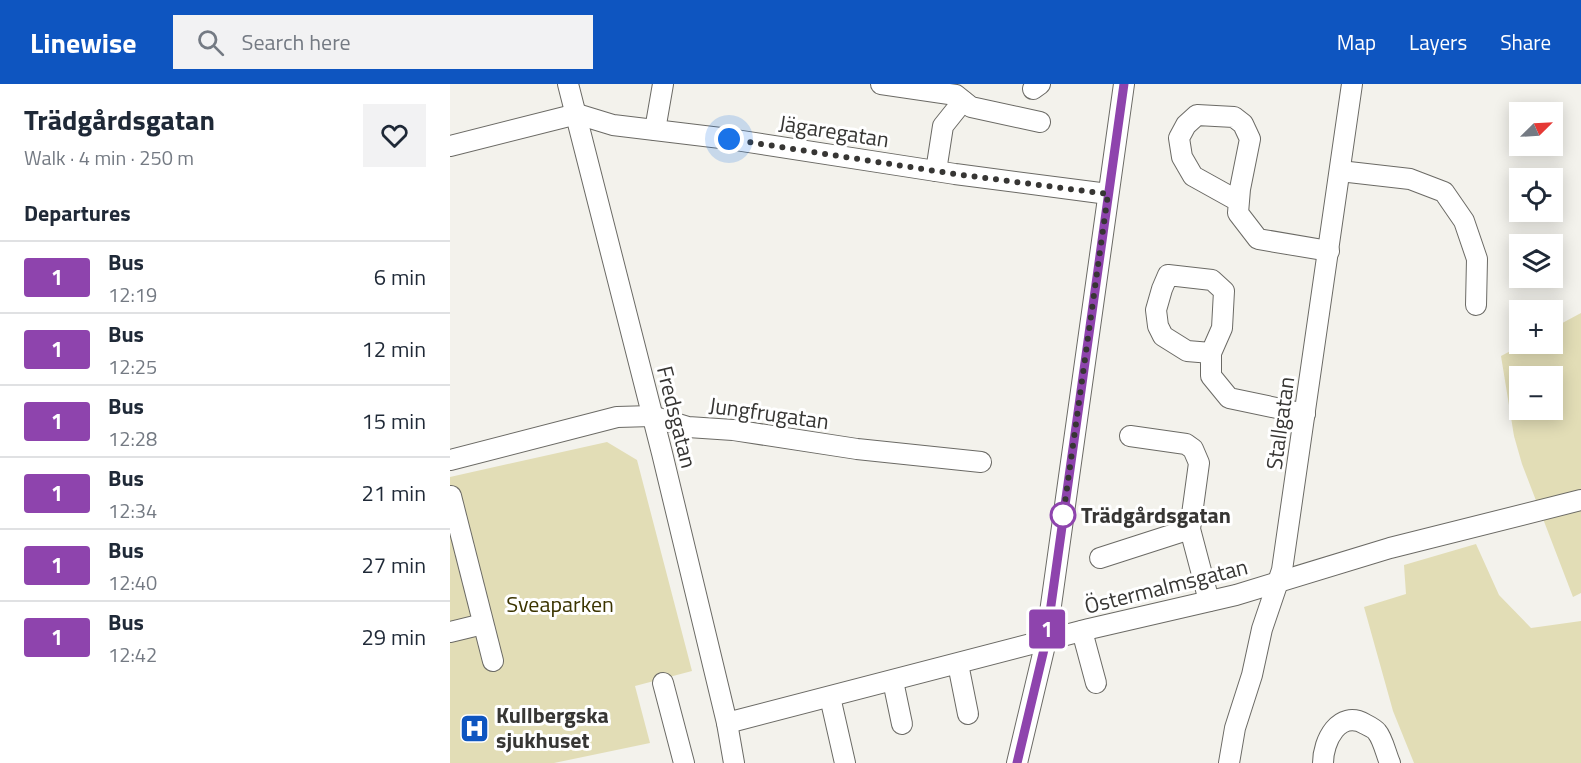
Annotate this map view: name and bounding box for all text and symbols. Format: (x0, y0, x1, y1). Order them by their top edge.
search box (173, 15, 593, 69)
text: Linewise (30, 21, 137, 64)
text: Search here (242, 25, 351, 59)
icon: search (194, 26, 227, 59)
text: Map (1337, 26, 1376, 58)
text: Layers (1409, 26, 1467, 58)
text: Share (1500, 26, 1551, 58)
text: Trädgårdsgatan (24, 98, 215, 141)
north arrow (1509, 102, 1563, 156)
map controls (1509, 102, 1563, 420)
button: heart (363, 104, 426, 167)
street label: Jägaregatan (776, 106, 892, 156)
your location (714, 124, 744, 154)
text: Walk · 4 min · 250 m (24, 142, 194, 173)
button: locate (1509, 168, 1563, 222)
text: Departures (24, 196, 131, 230)
button: layers (1509, 234, 1563, 288)
text: Bus (108, 245, 144, 279)
text: 6 min (374, 260, 426, 294)
text: 1 (51, 261, 63, 293)
text: 12:19 (108, 279, 157, 310)
button: + (1509, 300, 1563, 354)
text: Bus (108, 317, 144, 351)
text: 12 min (361, 332, 426, 366)
text: 1 (51, 333, 63, 365)
text: 12:25 (108, 351, 157, 382)
street label: Fredsgatan (648, 362, 706, 472)
button: − (1509, 366, 1563, 420)
street label: Stallgatan (1257, 374, 1303, 472)
street label: Jungfrugatan (707, 388, 831, 438)
text: Bus (108, 389, 144, 423)
text: 15 min (361, 404, 426, 438)
text: 1 (51, 405, 63, 437)
text: 12:28 (108, 423, 157, 454)
text: Bus (108, 461, 144, 495)
text: 21 min (361, 476, 426, 510)
text: 1 (51, 477, 63, 509)
text: 12:34 (108, 495, 157, 526)
place label: Trädgårdsgatan (1081, 498, 1231, 532)
marker: Trädgårdsgatan (1050, 502, 1076, 528)
text: Bus (108, 533, 144, 567)
text: 27 min (361, 548, 426, 582)
text: 1 (51, 549, 63, 581)
street label: Östermalmsgatan (1081, 549, 1251, 623)
text: 12:40 (108, 567, 157, 598)
park label: Sveaparken (506, 587, 614, 621)
text: Bus (108, 605, 144, 639)
line badge: 1 (1028, 610, 1066, 648)
text: 1 (1041, 613, 1053, 645)
text: 29 min (361, 620, 426, 654)
text: 1 (51, 621, 63, 653)
text: 12:42 (108, 639, 157, 670)
place label: Kullbergska sjukhuset (496, 698, 609, 757)
hospital icon: Kullbergska sjukhuset (459, 712, 491, 744)

